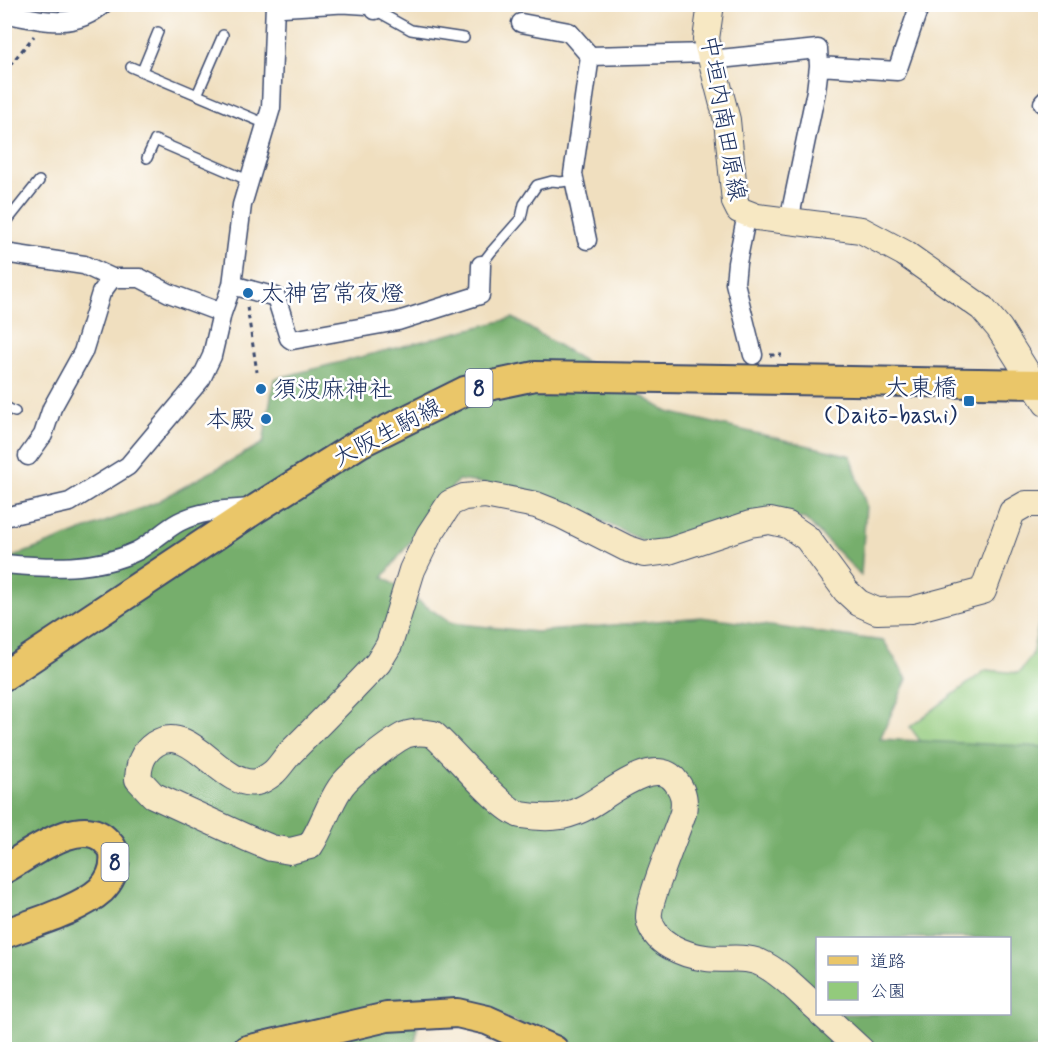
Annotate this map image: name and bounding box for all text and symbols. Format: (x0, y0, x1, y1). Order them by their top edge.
street label: 中垣内南田原線 (693, 33, 752, 204)
place label: 太神宮常夜燈 (260, 279, 404, 310)
marker: 太神宮常夜燈 (241, 286, 255, 300)
road number: 8 (466, 369, 492, 407)
place label: 大東橋 (Daitō-bashi) (824, 373, 957, 432)
place label: 須波麻神社 (273, 375, 393, 406)
marker: 須波麻神社 (254, 382, 268, 396)
street label: 大阪生駒線 (327, 391, 448, 475)
marker: 大東橋 (Daitō-bashi) (962, 394, 976, 408)
place label: 本殿 (206, 405, 254, 436)
marker: 本殿 (259, 412, 273, 426)
road number: 8 (102, 843, 128, 881)
legend (816, 937, 1011, 1015)
text: 道路 (870, 950, 906, 974)
text: 公園 (870, 980, 906, 1004)

